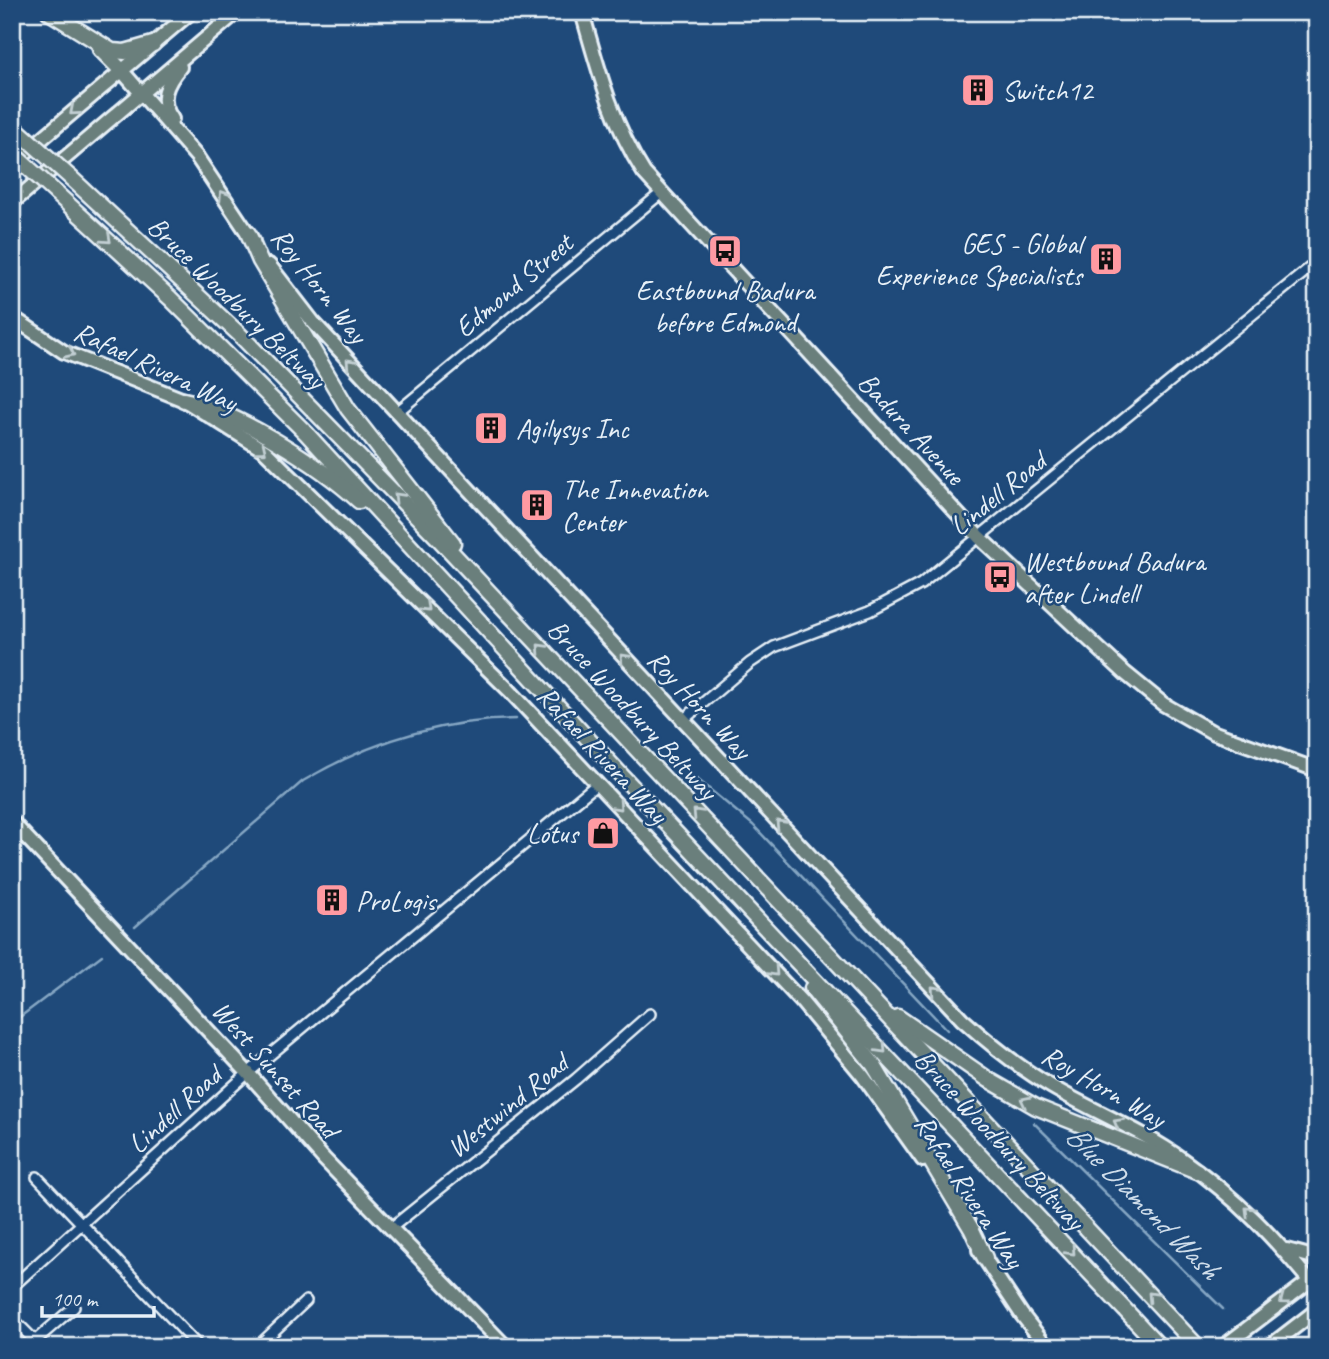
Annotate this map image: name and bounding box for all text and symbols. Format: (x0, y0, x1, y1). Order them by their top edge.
building icon: Switch12 (959, 71, 997, 109)
place label: Switch12 (1002, 73, 1095, 108)
one-way arrow (69, 103, 82, 115)
one-way arrow (219, 189, 232, 202)
street label: Bruce Woodbury Beltway (140, 209, 335, 398)
street label: Roy Horn Way (264, 221, 377, 352)
street label: Edmond Street (447, 224, 582, 345)
place label: GES - Global Experience Specialists (876, 226, 1087, 293)
one-way arrow (99, 231, 112, 244)
bus stop icon: Eastbound Badura before Edmond (706, 232, 744, 270)
building icon: GES - Global Experience Specialists (1087, 240, 1125, 278)
place label: Eastbound Badura before Edmond (636, 273, 817, 340)
street label: Rafael Rivera Way (69, 313, 245, 421)
one-way arrow (63, 345, 75, 359)
one-way arrow (346, 358, 358, 371)
street label: Badura Avenue (851, 365, 974, 493)
building icon: Agilysys Inc (472, 409, 510, 447)
place label: Agilysys Inc (516, 411, 630, 446)
one-way arrow (255, 441, 267, 454)
street label: Lindell Road (942, 441, 1056, 543)
place label: The Innevation Center (562, 472, 709, 539)
building icon: The Innevation Center (518, 486, 556, 524)
one-way arrow (394, 493, 407, 506)
place label: Westbound Badura after Lindell (1024, 544, 1207, 611)
bus stop icon: Westbound Badura after Lindell (981, 558, 1019, 596)
one-way arrow (418, 599, 431, 612)
street label: Bruce Woodbury Beltway (540, 612, 727, 809)
street label: Roy Horn Way (640, 642, 761, 768)
one-way arrow (536, 643, 549, 656)
one-way arrow (619, 653, 632, 666)
street label: Rafael Rivera Way (530, 678, 677, 832)
one-way arrow (610, 798, 623, 811)
one-way arrow (693, 808, 705, 821)
shop icon: Lotus (584, 814, 622, 852)
place label: Lotus (527, 816, 580, 851)
one-way arrow (775, 819, 788, 832)
building icon: ProLogis (313, 881, 351, 919)
place label: ProLogis (356, 883, 438, 918)
one-way arrow (765, 964, 778, 977)
one-way arrow (931, 985, 943, 998)
street label: West Sunset Road (205, 993, 349, 1148)
street label: Roy Horn Way (1036, 1037, 1174, 1137)
one-way arrow (873, 1041, 886, 1054)
street label: Bruce Woodbury Beltway (907, 1042, 1094, 1239)
street label: Westwind Road (439, 1043, 578, 1165)
street label: Lindell Road (120, 1055, 231, 1161)
one-way arrow (1020, 1095, 1032, 1109)
street label: Rafael Rivera Way (907, 1108, 1033, 1277)
water label: Blue Diamond Wash (1058, 1117, 1230, 1289)
one-way arrow (1112, 1118, 1125, 1131)
one-way arrow (1244, 1207, 1257, 1220)
one-way arrow (1063, 1243, 1075, 1256)
scale bar (42, 1275, 154, 1319)
text: 100 m (52, 1286, 99, 1312)
one-way arrow (1148, 1291, 1160, 1304)
one-way arrow (1279, 1292, 1292, 1305)

